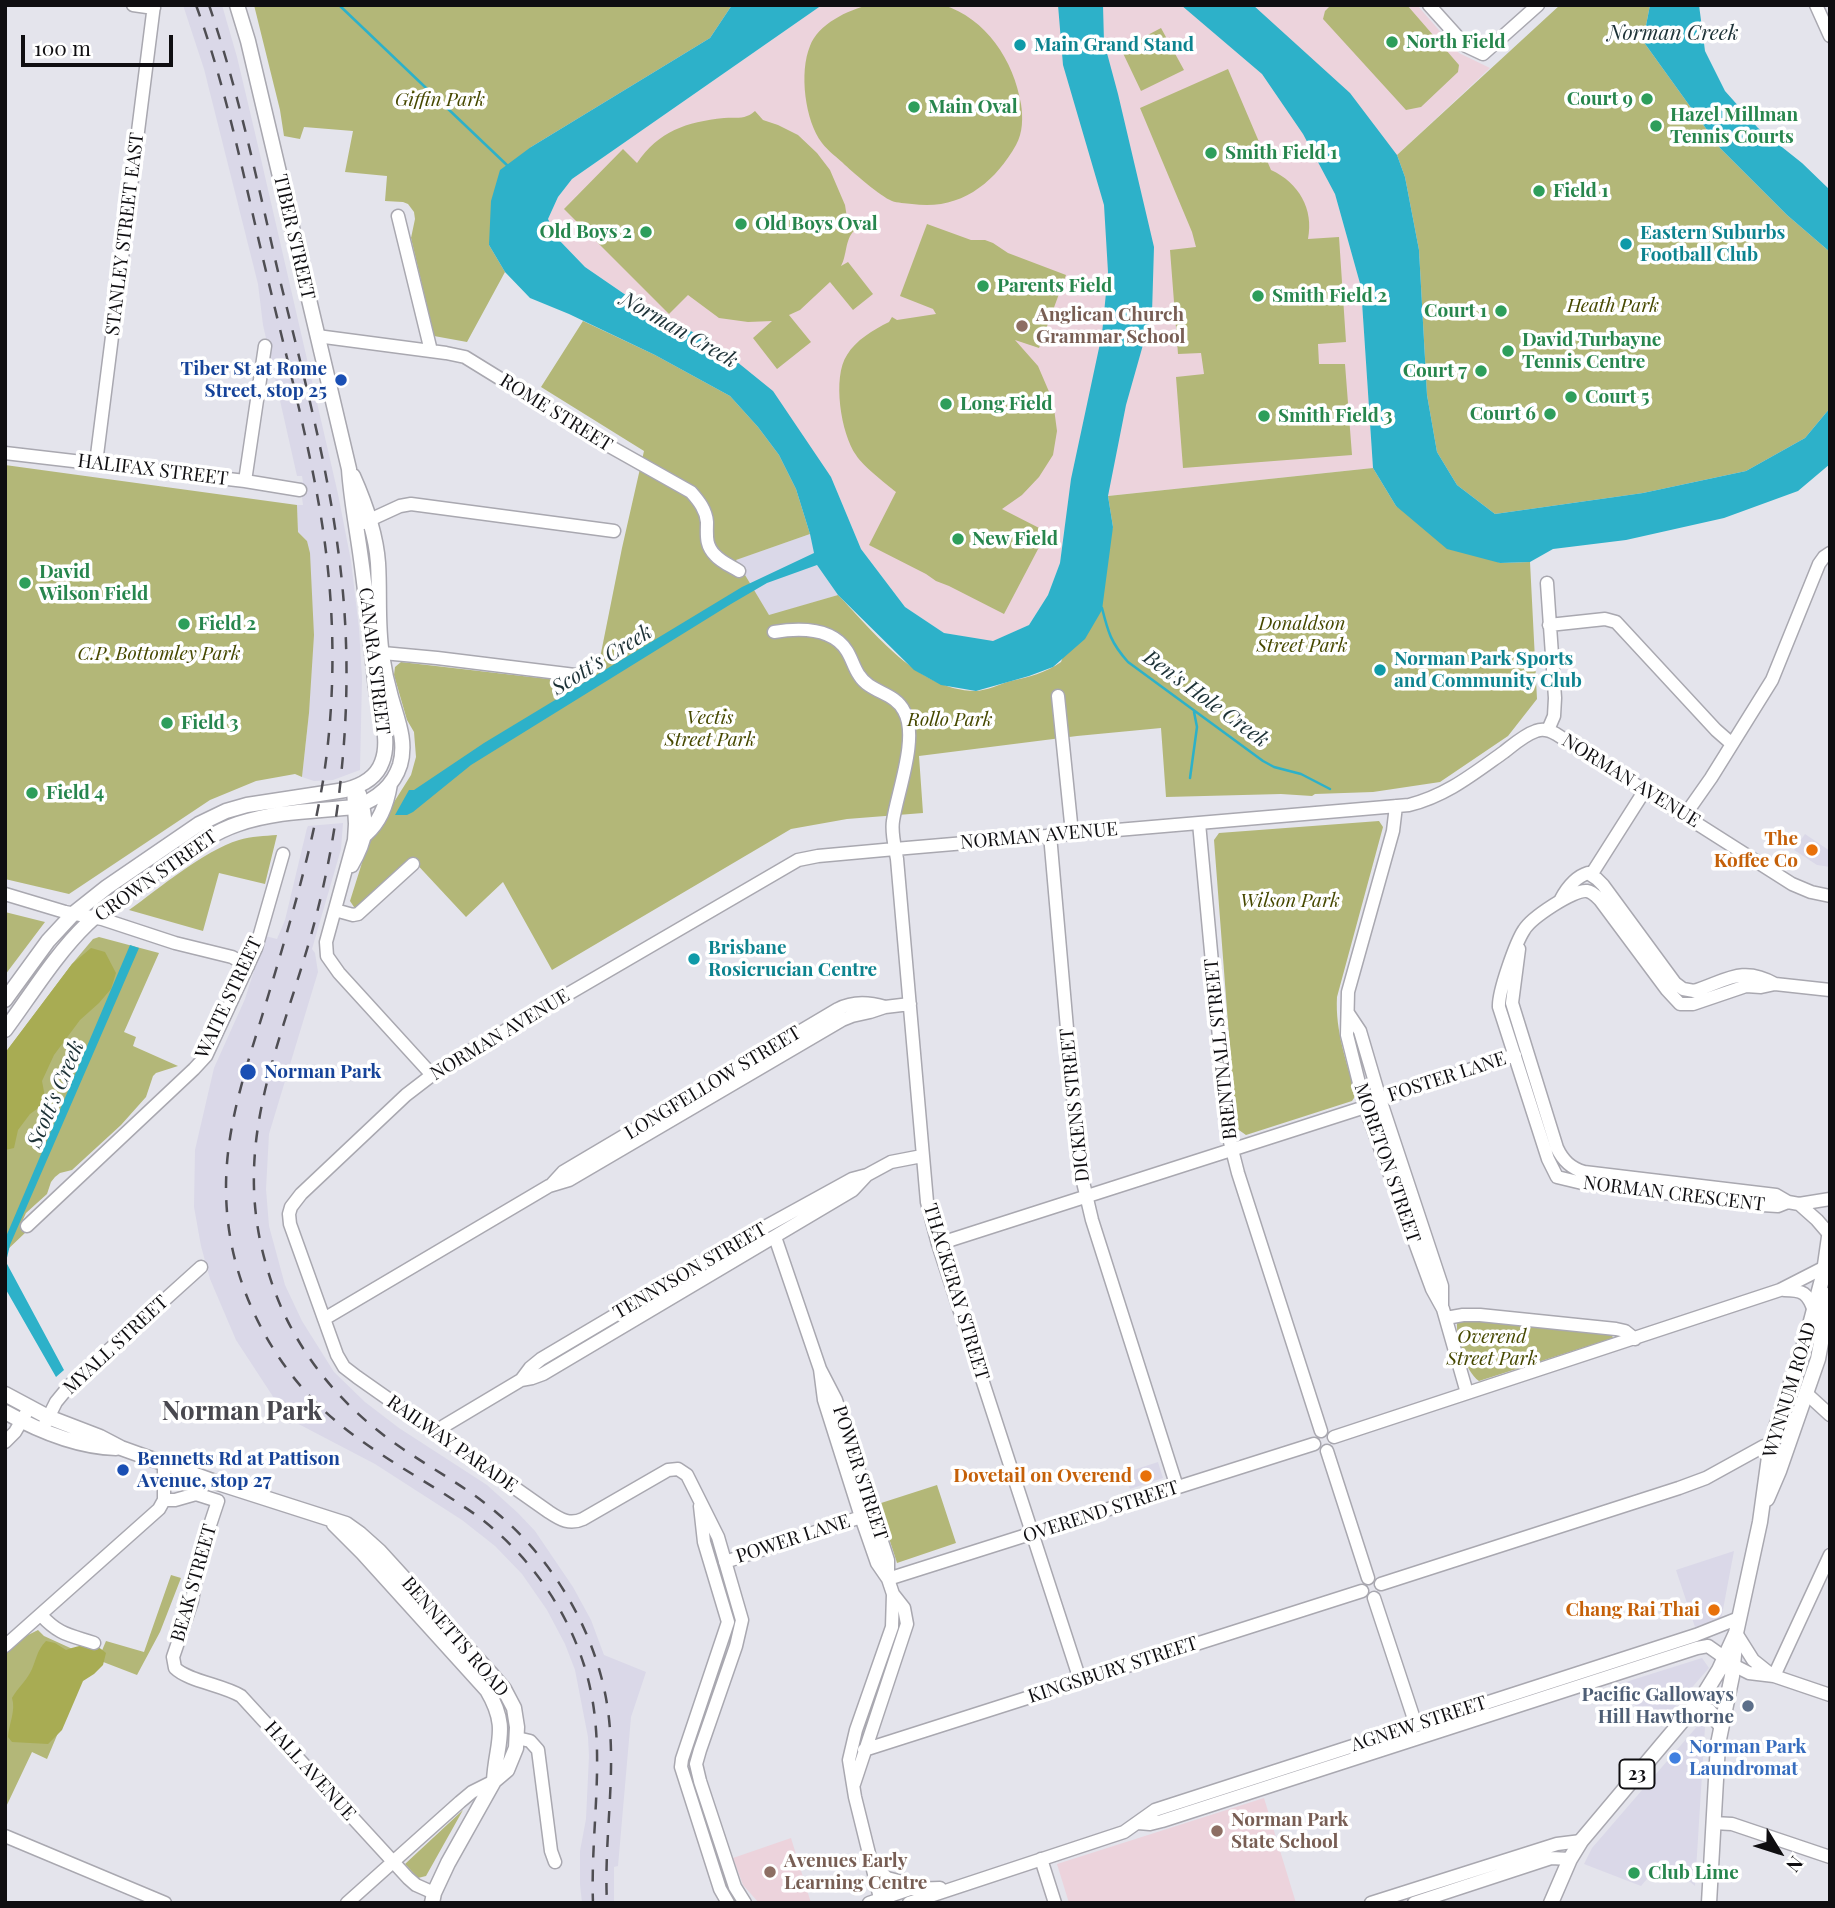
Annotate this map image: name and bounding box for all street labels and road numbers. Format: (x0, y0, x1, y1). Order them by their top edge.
street label: STANLEY STREET EAST (101, 131, 149, 337)
street label: TIBER STREET (269, 172, 319, 302)
street label: ROME STREET (496, 369, 616, 457)
street label: HALIFAX STREET (76, 449, 230, 491)
street label: CANARA STREET (354, 586, 394, 736)
street label: NORMAN AVENUE (1558, 729, 1704, 833)
street label: NORMAN AVENUE (959, 818, 1119, 854)
street label: CROWN STREET (91, 825, 221, 927)
street label: WAITE STREET (191, 934, 267, 1062)
street label: BRENTNALL STREET (1200, 957, 1242, 1141)
street label: NORMAN AVENUE (426, 984, 574, 1086)
street label: LONGFELLOW STREET (621, 1021, 805, 1145)
street label: DICKENS STREET (1056, 1027, 1094, 1183)
street label: FOSTER LANE (1385, 1047, 1509, 1107)
street label: MORETON STREET (1349, 1080, 1425, 1246)
street label: NORMAN CRESCENT (1582, 1172, 1766, 1216)
street label: THACKERAY STREET (918, 1201, 994, 1383)
street label: TENNYSON STREET (609, 1218, 771, 1324)
street label: MYALL STREET (59, 1291, 173, 1399)
street label: WYNNUM ROAD (1758, 1319, 1822, 1461)
street label: RAILWAY PARADE (382, 1390, 522, 1498)
street label: POWER STREET (828, 1403, 892, 1543)
street label: OVEREND STREET (1020, 1476, 1182, 1548)
street label: POWER LANE (733, 1510, 853, 1568)
street label: BEAK STREET (166, 1522, 222, 1644)
street label: BENNETTS ROAD (397, 1572, 513, 1702)
street label: KINGSBURY STREET (1025, 1632, 1201, 1708)
street label: AGNEW STREET (1348, 1691, 1490, 1757)
street label: HALL AVENUE (260, 1717, 360, 1825)
road number: 23 (1620, 1759, 1654, 1788)

